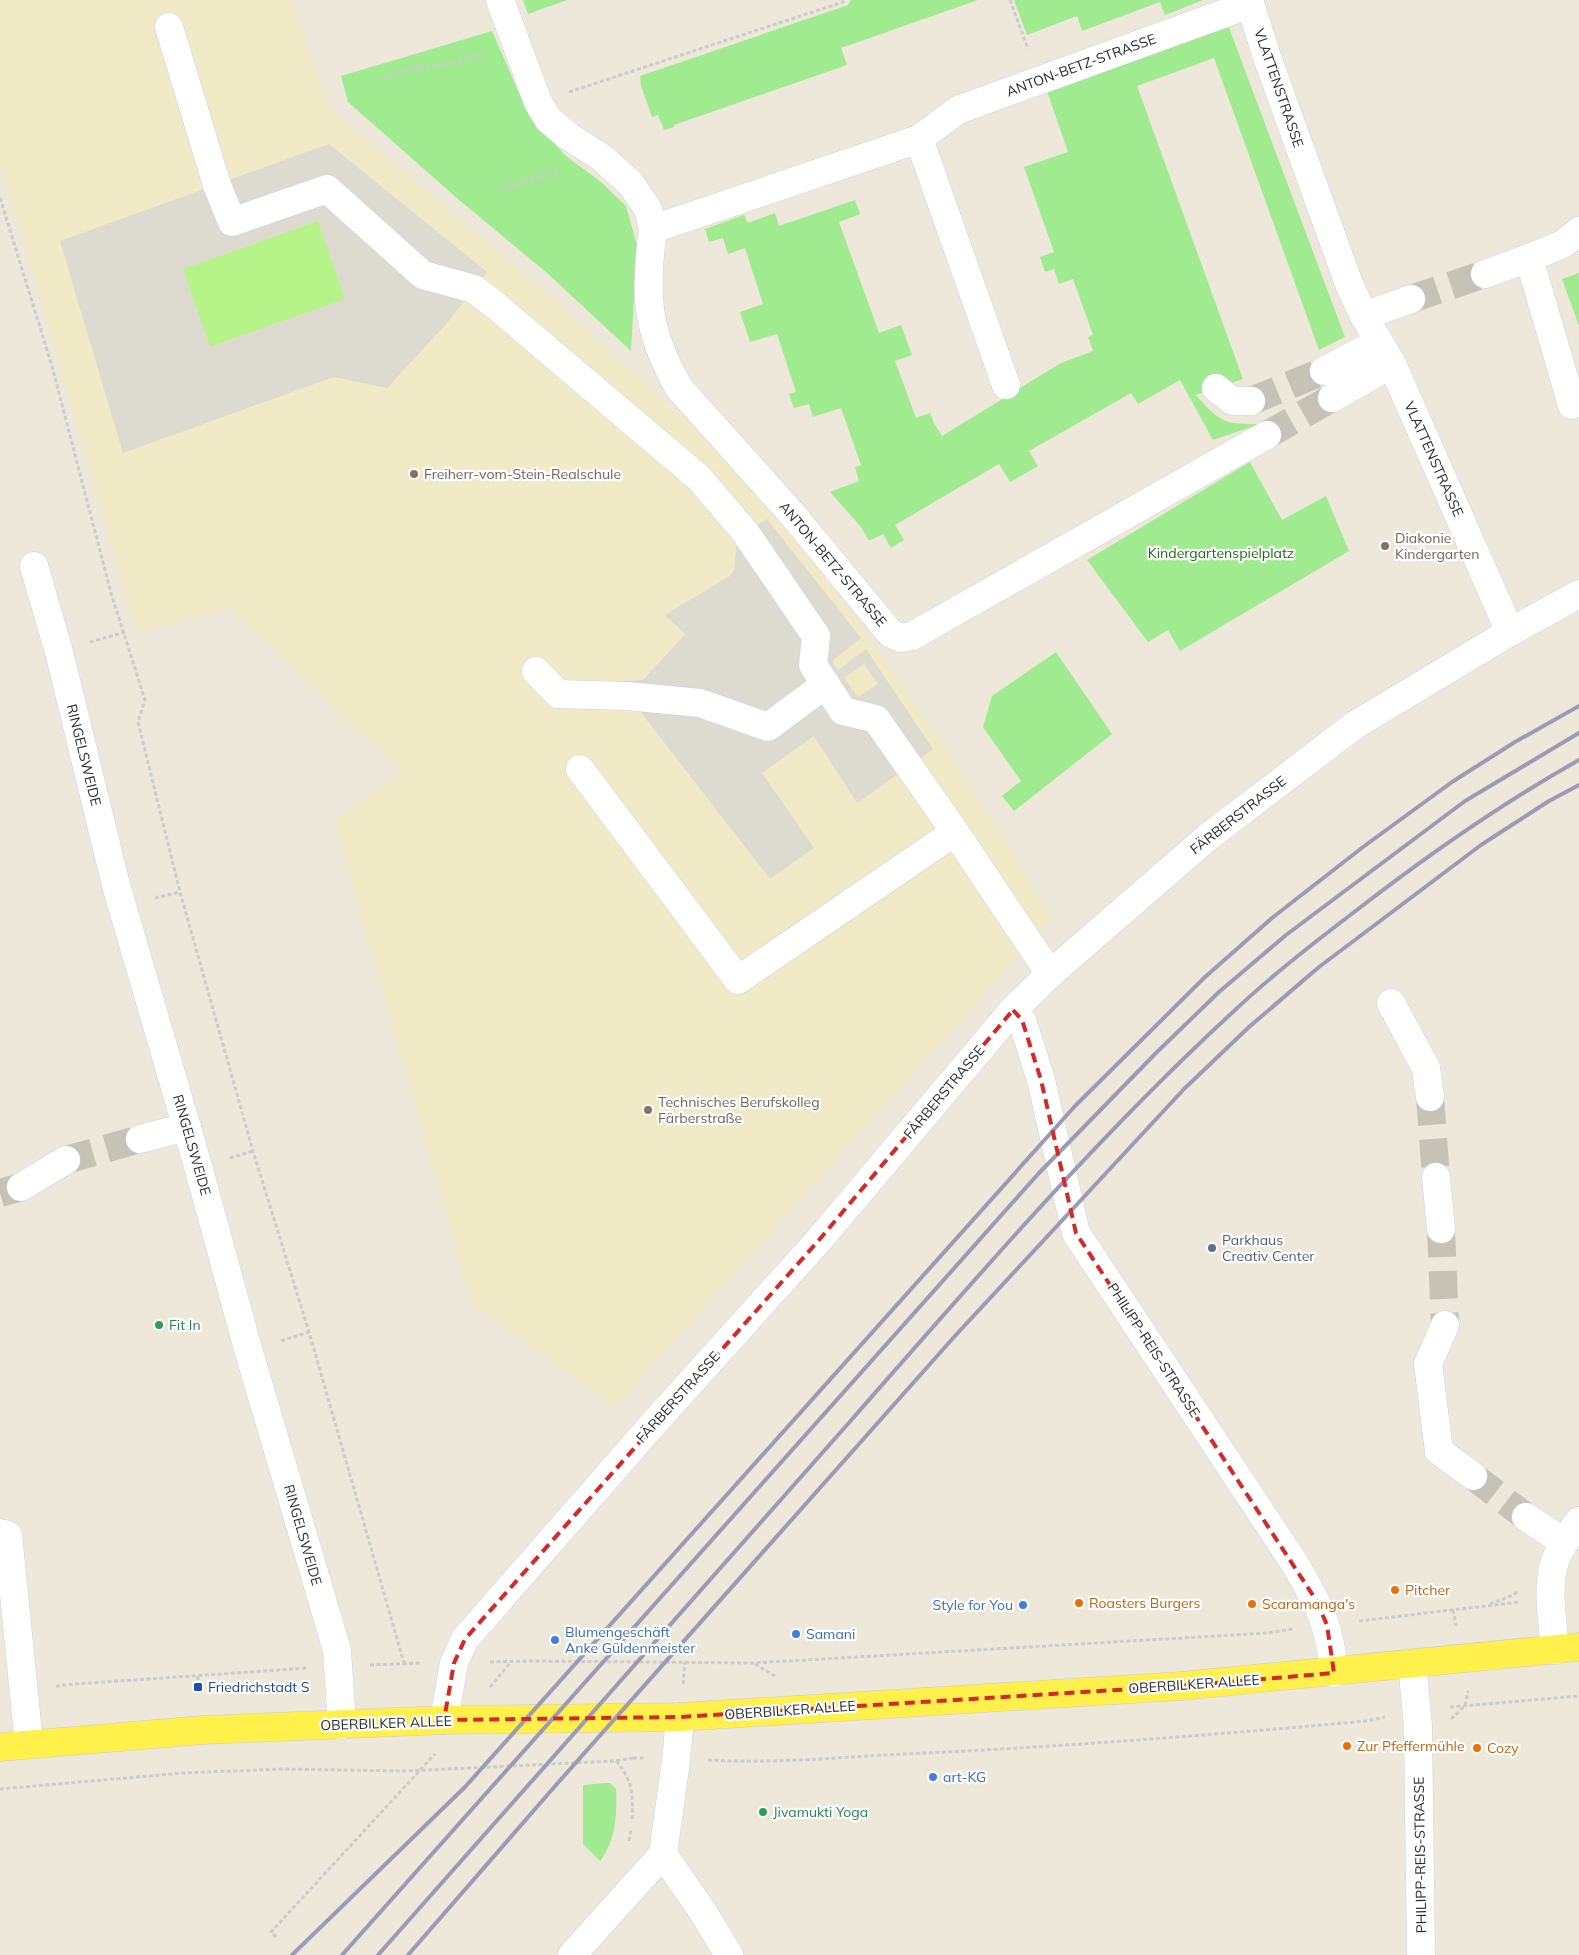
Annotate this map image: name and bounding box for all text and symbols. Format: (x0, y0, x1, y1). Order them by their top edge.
street label: VLATTENSTRASSE (1250, 26, 1308, 150)
street label: ANTON-BETZ-STRASSE (1004, 30, 1158, 100)
street label: VLATTENSTRASSE (1400, 398, 1468, 520)
place label: Freiherr-vom-Stein-Realschule (424, 465, 621, 483)
marker: Freiherr-vom-Stein-Realschule (408, 468, 420, 480)
street label: ANTON-BETZ-STRASSE (775, 498, 891, 630)
place label: Diakonie Kindergarten (1395, 529, 1479, 563)
marker: Diakonie Kindergarten (1379, 540, 1391, 552)
park label: Kindergartenspielplatz (1148, 544, 1294, 562)
street label: RINGELSWEIDE (63, 702, 105, 808)
street label: FÄRBERSTRASSE (1186, 772, 1290, 858)
street label: FÄRBERSTRASSE (900, 1041, 988, 1143)
street label: RINGELSWEIDE (169, 1092, 215, 1198)
place label: Technisches Berufskolleg Färberstraße (658, 1093, 820, 1127)
marker: Technisches Berufskolleg Färberstraße (642, 1104, 654, 1116)
place label: Parkhaus Creativ Center (1222, 1231, 1315, 1265)
marker: Parkhaus Creativ Center (1206, 1242, 1218, 1254)
street label: PHILIPP-REIS-STRASSE (1104, 1279, 1204, 1421)
place label: Fit In (169, 1316, 201, 1334)
marker: Fit In (153, 1319, 165, 1331)
street label: FÄRBERSTRASSE (632, 1348, 724, 1446)
street label: RINGELSWEIDE (280, 1482, 326, 1588)
place label: Pitcher (1405, 1581, 1451, 1599)
marker: Pitcher (1389, 1584, 1401, 1596)
place label: Roasters Burgers (1089, 1594, 1201, 1612)
place label: Scaramanga's (1262, 1595, 1355, 1613)
place label: Style for You (933, 1596, 1013, 1614)
marker: Roasters Burgers (1073, 1597, 1085, 1609)
marker: Scaramanga's (1246, 1598, 1258, 1610)
marker: Style for You (1017, 1599, 1029, 1611)
place label: Blumengeschäft Anke Güldenmeister (565, 1623, 696, 1657)
place label: Samani (806, 1625, 855, 1643)
marker: Samani (790, 1628, 802, 1640)
marker: Blumengeschäft Anke Güldenmeister (549, 1634, 561, 1646)
street label: OBERBILKER ALLEE (1128, 1670, 1260, 1698)
place label: Friedrichstadt S (208, 1678, 310, 1696)
marker: Friedrichstadt S (192, 1681, 204, 1693)
street label: OBERBILKER ALLEE (724, 1696, 856, 1724)
street label: OBERBILKER ALLEE (320, 1712, 452, 1734)
place label: Zur Pfeffermühle (1357, 1737, 1465, 1755)
place label: Cozy (1487, 1739, 1519, 1757)
marker: Zur Pfeffermühle (1341, 1740, 1353, 1752)
marker: Cozy (1471, 1742, 1483, 1754)
place label: art-KG (943, 1768, 986, 1786)
marker: art-KG (927, 1771, 939, 1783)
street label: PHILIPP-REIS-STRASSE (1410, 1776, 1430, 1934)
place label: Jivamukti Yoga (773, 1803, 868, 1821)
marker: Jivamukti Yoga (757, 1806, 769, 1818)

